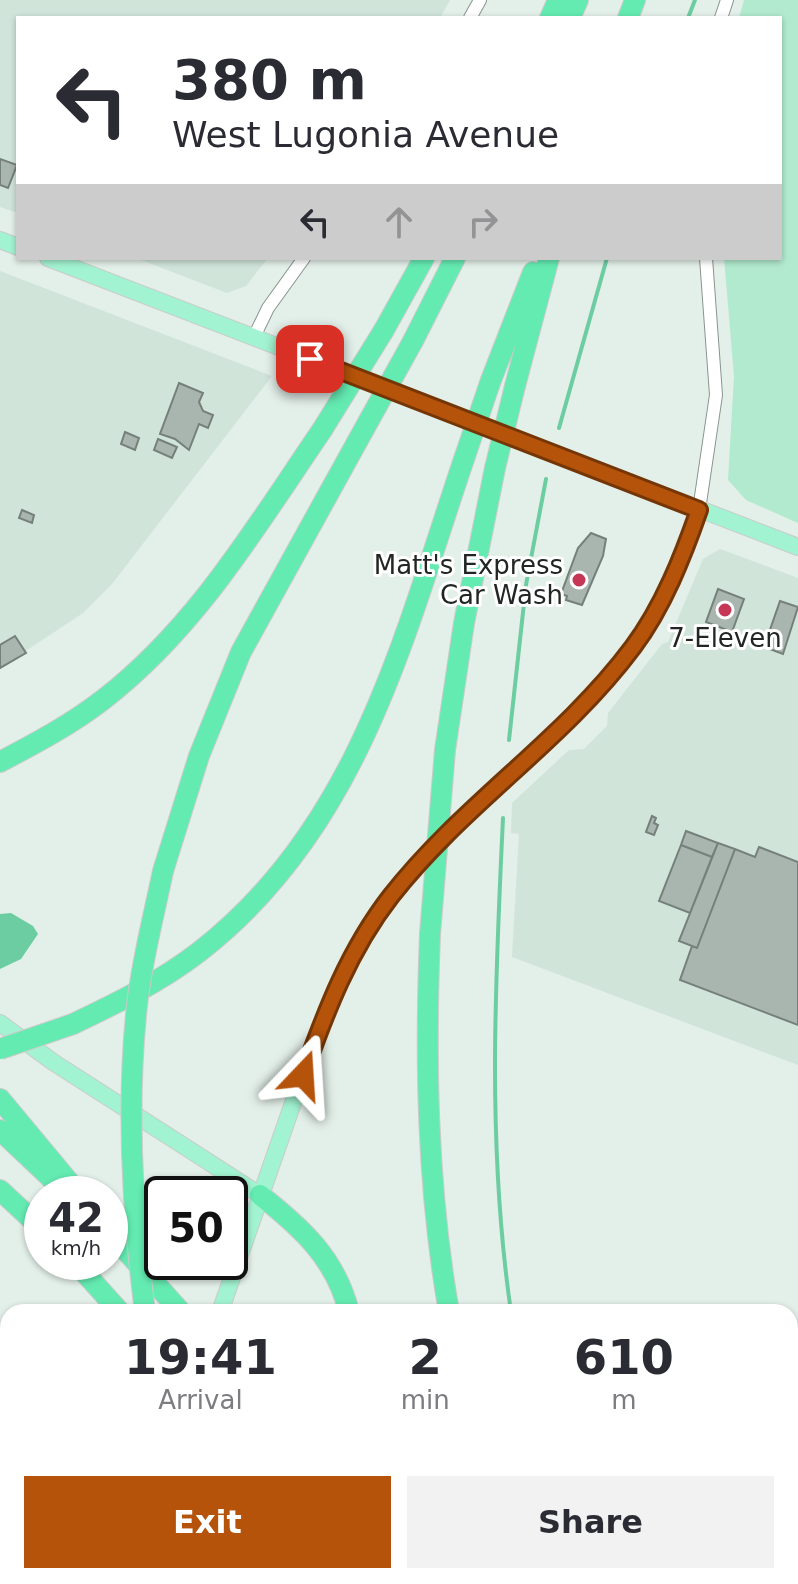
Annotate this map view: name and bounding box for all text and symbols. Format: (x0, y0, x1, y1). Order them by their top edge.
text: 380 m (172, 47, 367, 112)
icon: left (40, 48, 144, 152)
text: West Lugonia Avenue (172, 114, 559, 155)
icon: left (293, 200, 337, 244)
icon: ahead (377, 200, 421, 244)
icon: right (461, 200, 505, 244)
pin (276, 325, 344, 393)
icon: arrive (288, 337, 332, 381)
place label: Matt's Express Car Wash (374, 550, 563, 610)
marker: Matt's Express Car Wash (570, 571, 588, 589)
marker: 7-Eleven (716, 601, 734, 619)
place label: 7-Eleven (668, 623, 782, 653)
position arrow (261, 1033, 345, 1117)
speed limit sign: 50 (144, 1176, 248, 1280)
text: 42 (48, 1195, 104, 1241)
text: km/h (51, 1236, 101, 1260)
text: 19:41 (124, 1329, 277, 1385)
text: 2 (409, 1329, 442, 1385)
text: 610 (574, 1329, 674, 1385)
text: Arrival (158, 1385, 243, 1415)
text: min (401, 1385, 450, 1415)
text: m (611, 1385, 637, 1415)
button: Exit (24, 1476, 391, 1568)
button: Share (407, 1476, 774, 1568)

